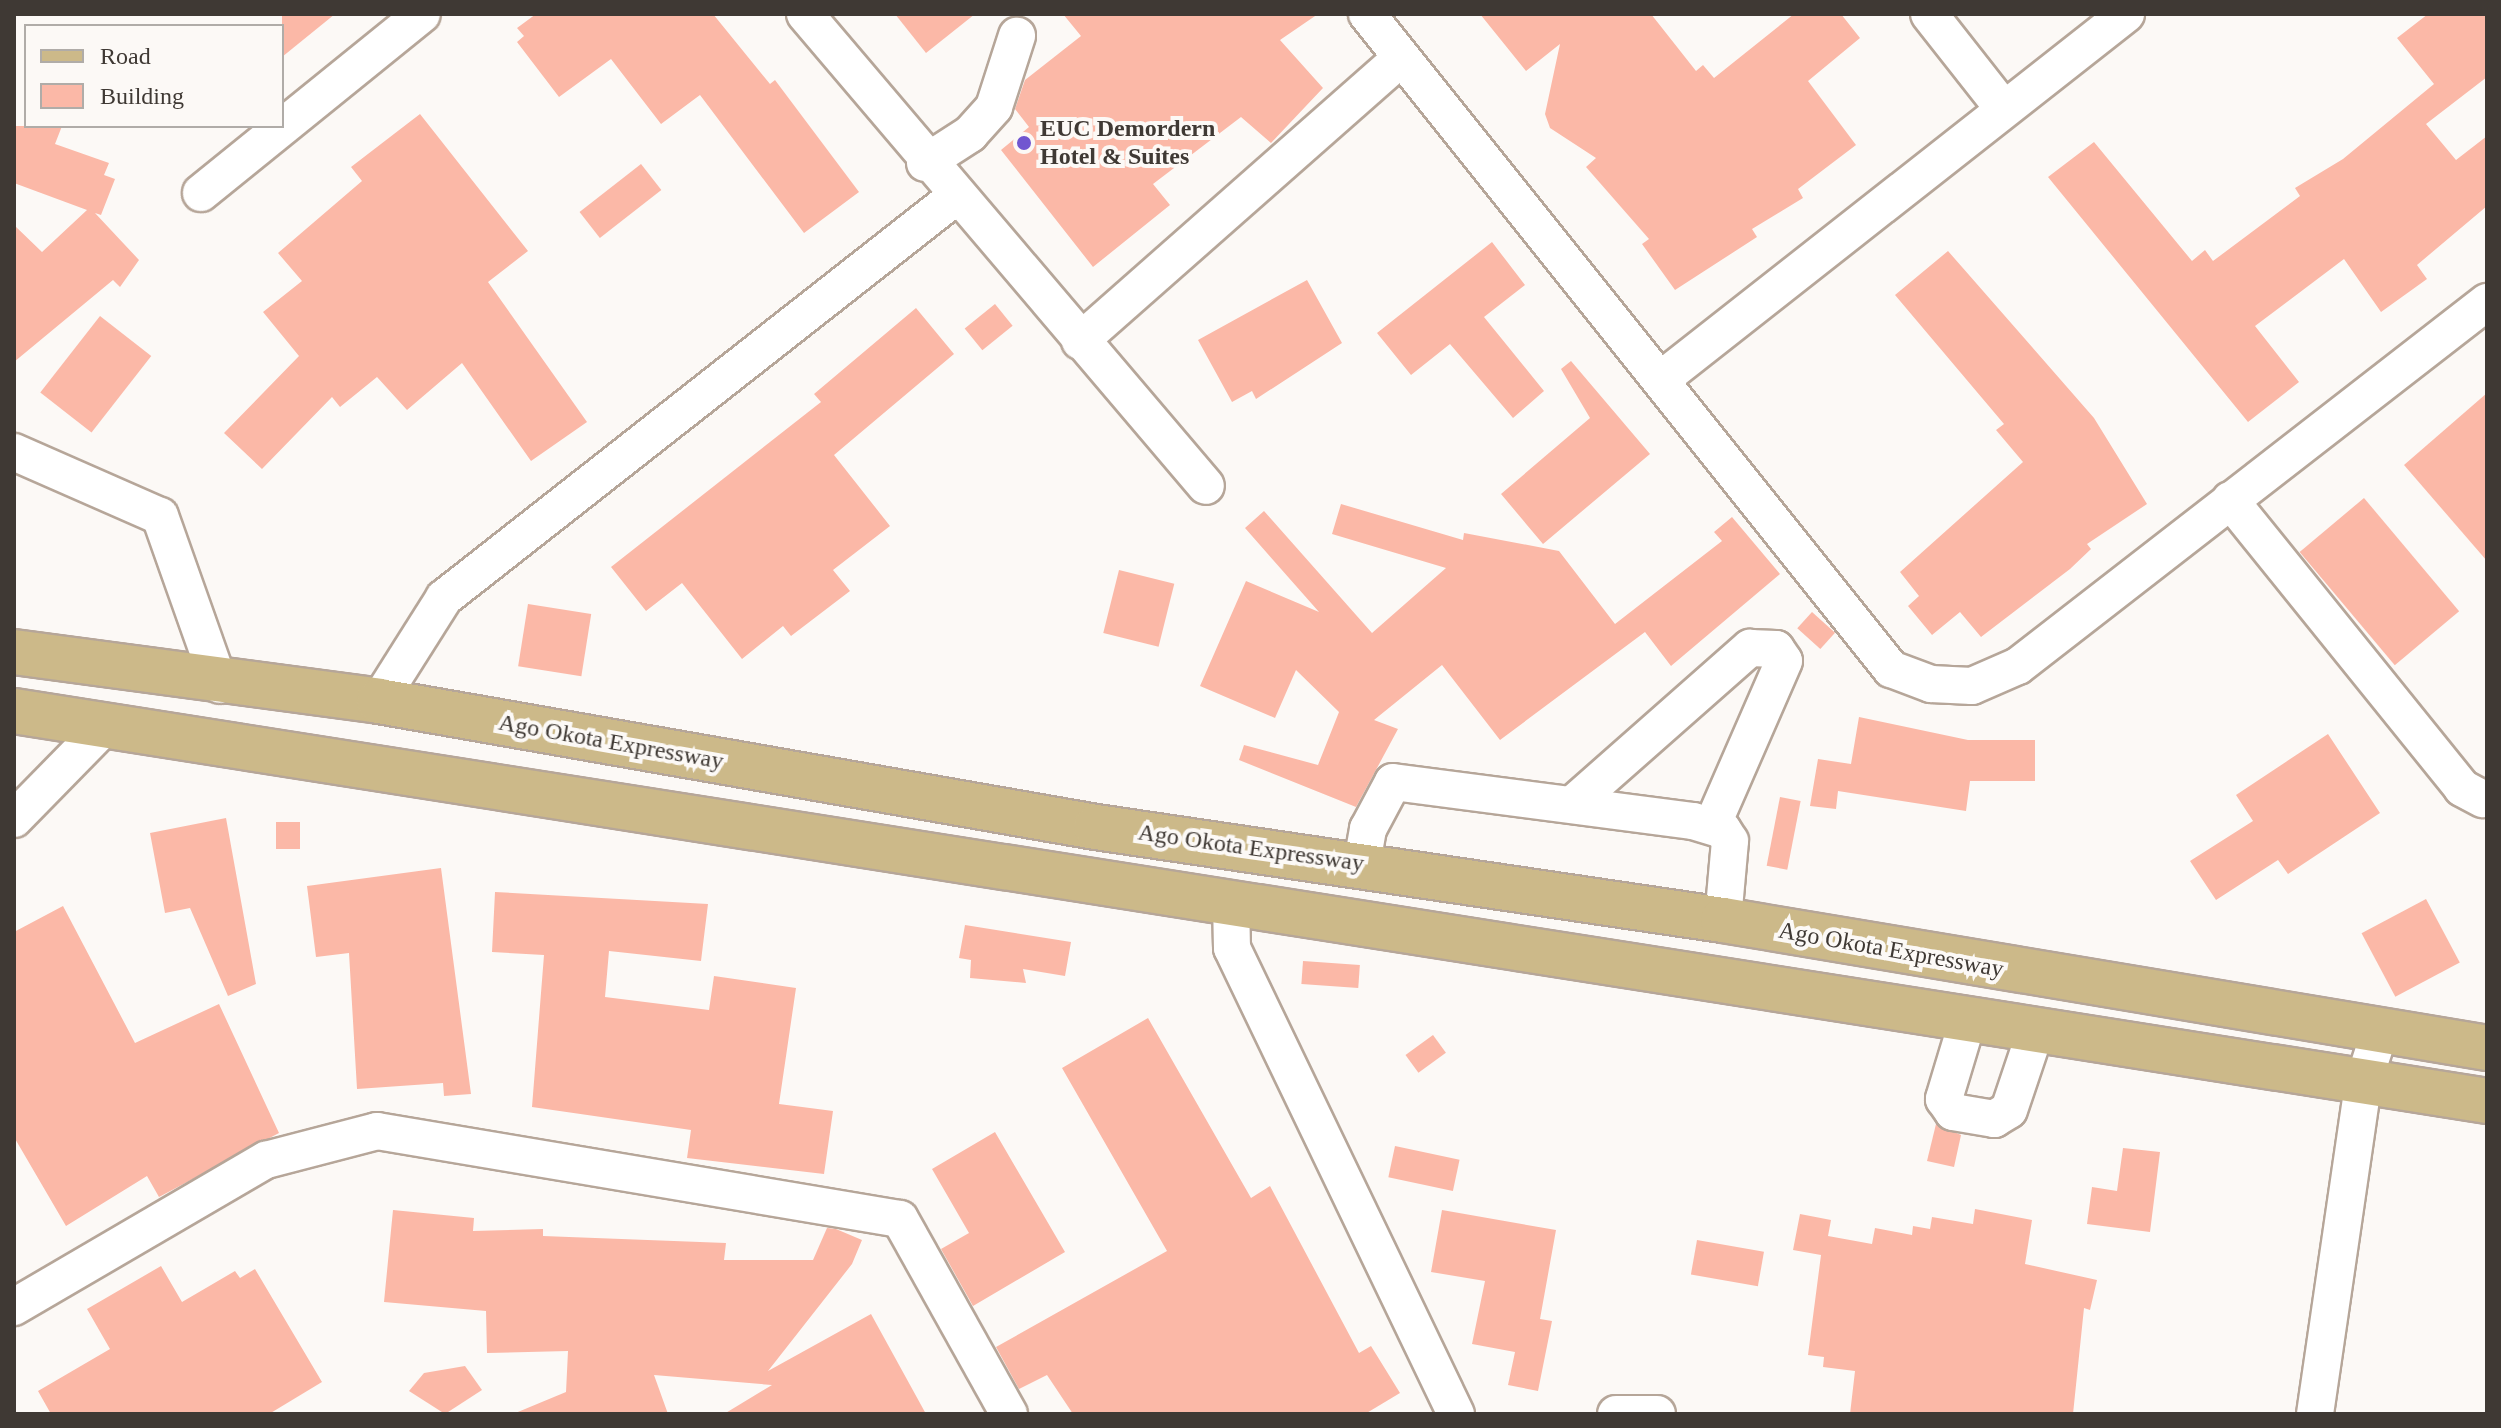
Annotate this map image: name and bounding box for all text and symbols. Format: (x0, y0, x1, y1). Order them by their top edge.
legend (24, 24, 284, 128)
text: Road (100, 43, 151, 69)
text: Building (100, 83, 184, 109)
place label: EUC Demordern Hotel & Suites (1040, 115, 1215, 171)
marker: EUC Demordern Hotel & Suites (1015, 134, 1033, 152)
street label: Ago Okota Expressway (496, 708, 726, 776)
street label: Ago Okota Expressway (1136, 818, 1366, 878)
street label: Ago Okota Expressway (1776, 916, 2006, 984)

